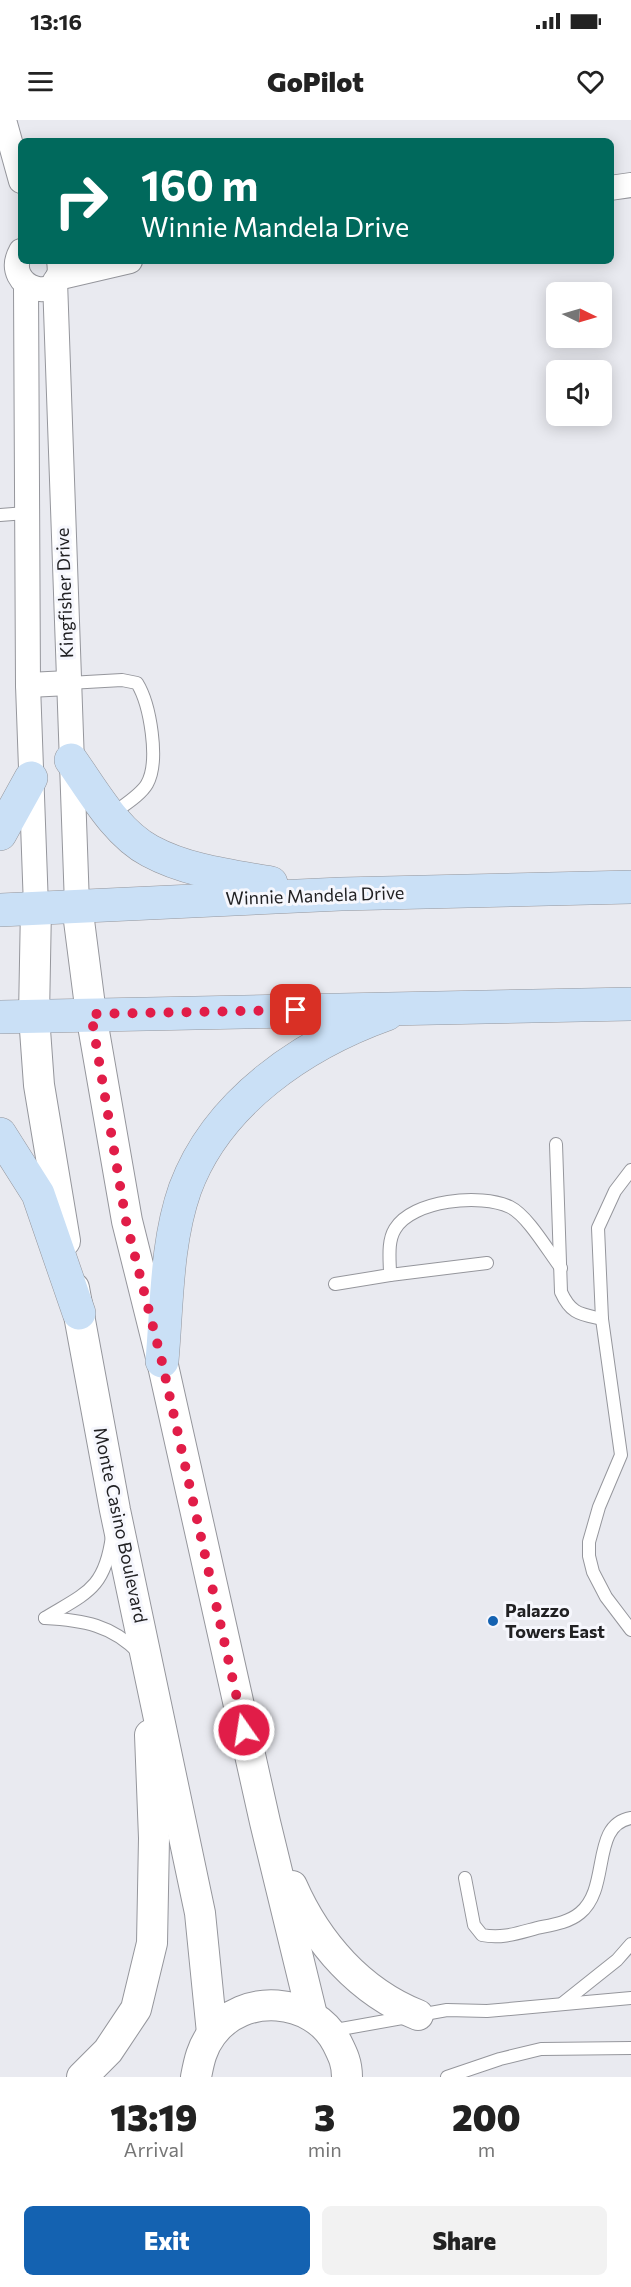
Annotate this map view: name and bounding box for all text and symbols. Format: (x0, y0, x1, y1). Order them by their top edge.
text: 13:16 (30, 8, 82, 35)
icon: menu (24, 65, 57, 98)
text: GoPilot (267, 65, 364, 98)
icon: heart (574, 65, 607, 98)
text: 160 m (141, 158, 259, 210)
icon: right (42, 162, 120, 240)
text: Winnie Mandela Drive (141, 210, 409, 243)
north arrow (546, 282, 612, 348)
map controls (546, 282, 612, 426)
button: sound (546, 360, 612, 426)
street label: Kingfisher Drive (51, 527, 77, 659)
street label: Winnie Mandela Drive (225, 881, 405, 909)
pin (270, 984, 321, 1035)
icon: arrive (279, 993, 312, 1026)
street label: Monte Casino Boulevard (89, 1425, 152, 1625)
place label: Palazzo Towers East (505, 1599, 605, 1642)
marker: Palazzo Towers East (486, 1614, 500, 1628)
position arrow (212, 1698, 276, 1762)
text: 13:19 (110, 2094, 198, 2138)
text: 3 (314, 2094, 335, 2138)
text: 200 (452, 2094, 521, 2138)
text: Arrival (124, 2137, 184, 2161)
text: min (308, 2137, 342, 2161)
text: m (478, 2137, 495, 2161)
button: Exit (24, 2206, 310, 2275)
button: Share (322, 2206, 607, 2275)

